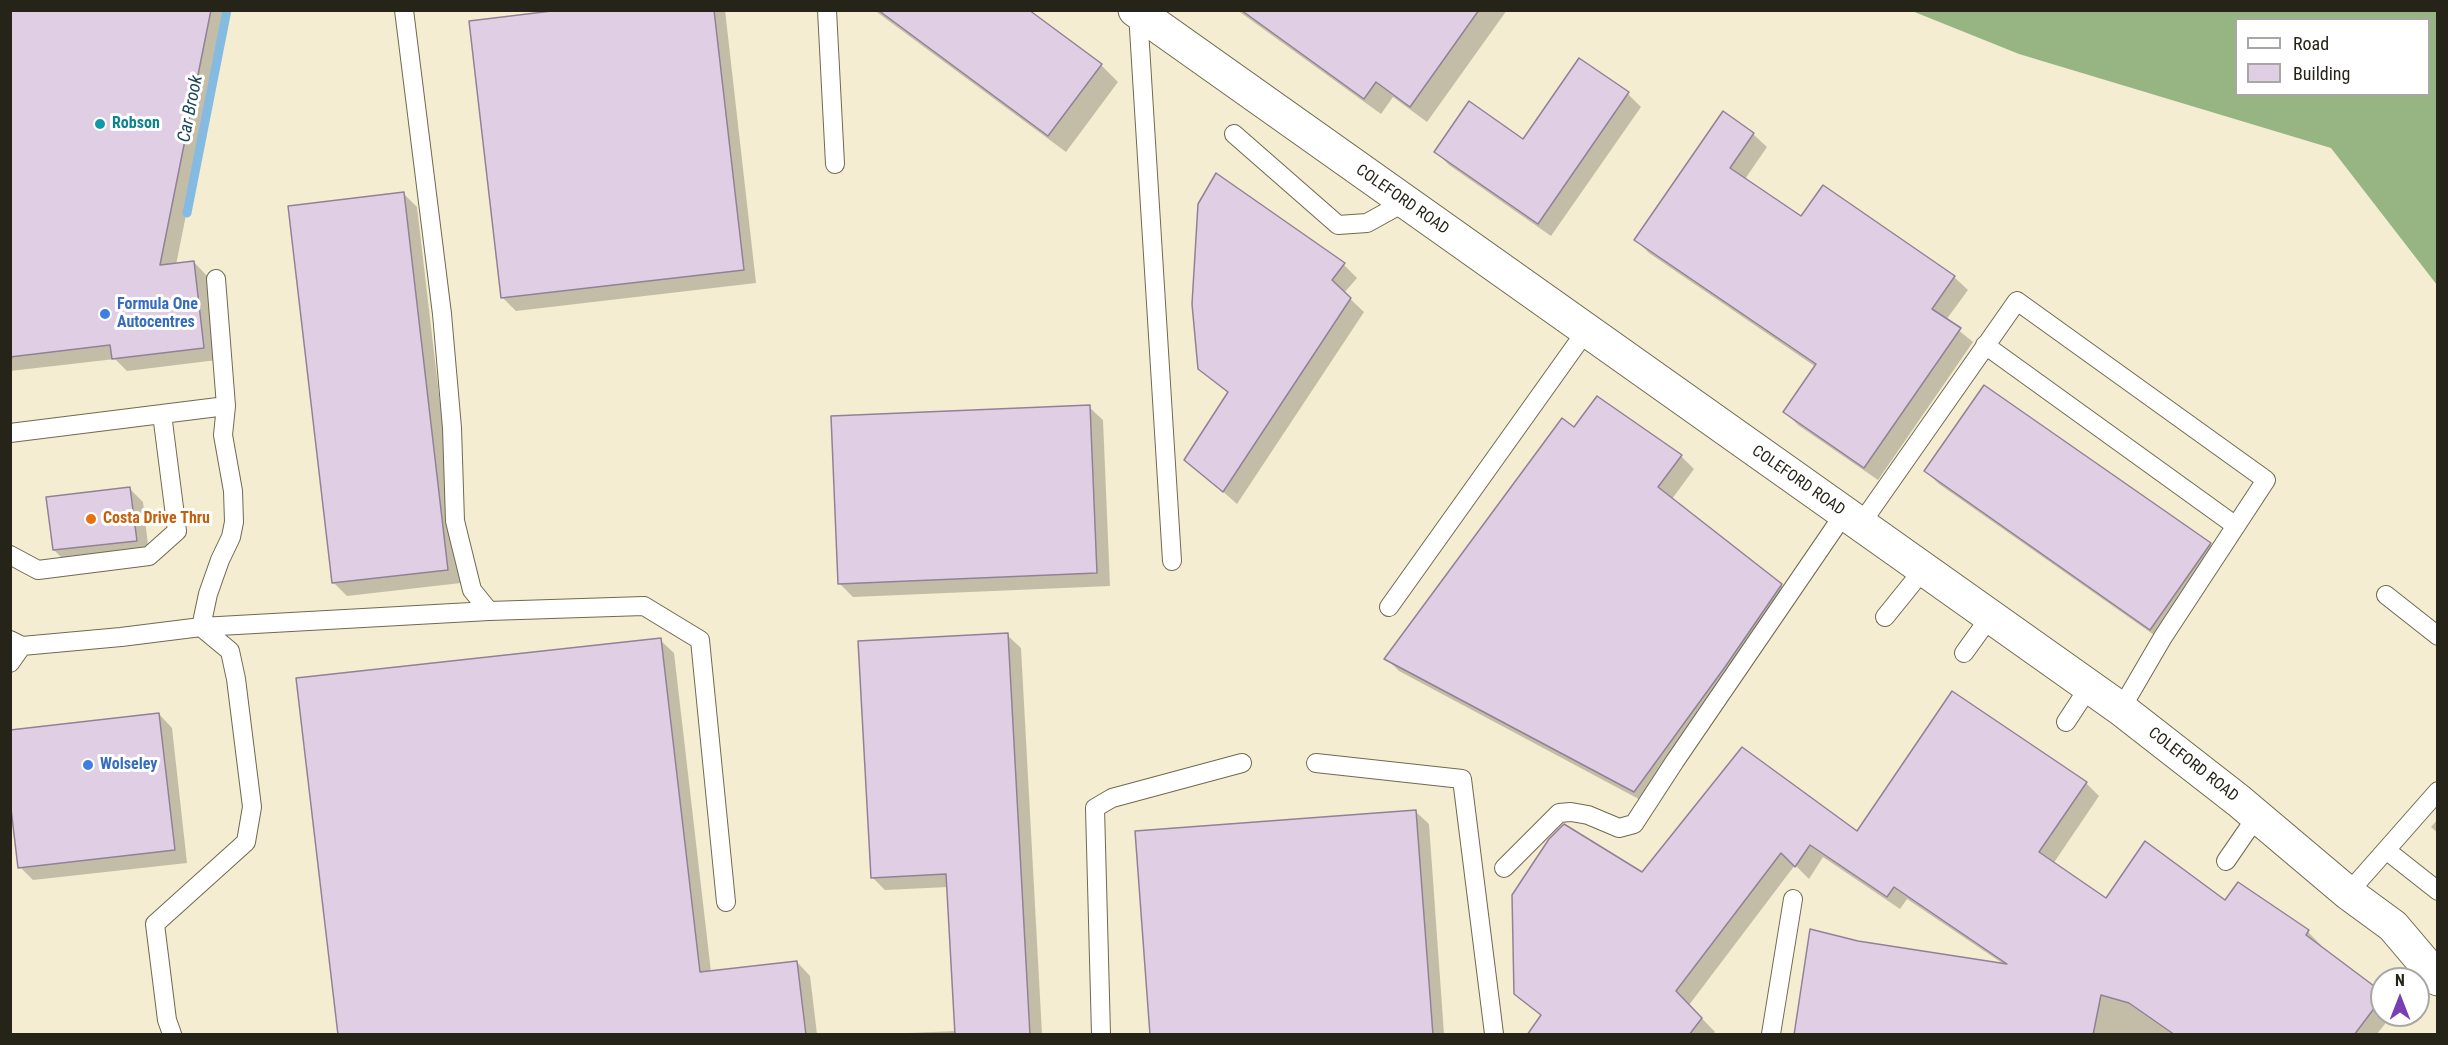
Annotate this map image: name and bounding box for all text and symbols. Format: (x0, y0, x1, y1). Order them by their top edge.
legend (2235, 18, 2430, 96)
text: Road (2293, 33, 2329, 54)
text: Building (2293, 63, 2350, 84)
water label: Car Brook (174, 74, 208, 144)
place label: Robson (112, 114, 160, 134)
marker: Robson (93, 117, 107, 131)
street label: COLEFORD ROAD (1352, 161, 1452, 239)
place label: Formula One Autocentres (117, 295, 198, 333)
marker: Formula One Autocentres (98, 307, 112, 321)
street label: COLEFORD ROAD (1748, 442, 1848, 520)
place label: Costa Drive Thru (103, 509, 210, 529)
marker: Costa Drive Thru (84, 512, 98, 526)
street label: COLEFORD ROAD (2144, 724, 2242, 806)
place label: Wolseley (100, 755, 157, 775)
marker: Wolseley (81, 758, 95, 772)
north arrow (2370, 967, 2430, 1027)
text: N (2395, 971, 2405, 990)

